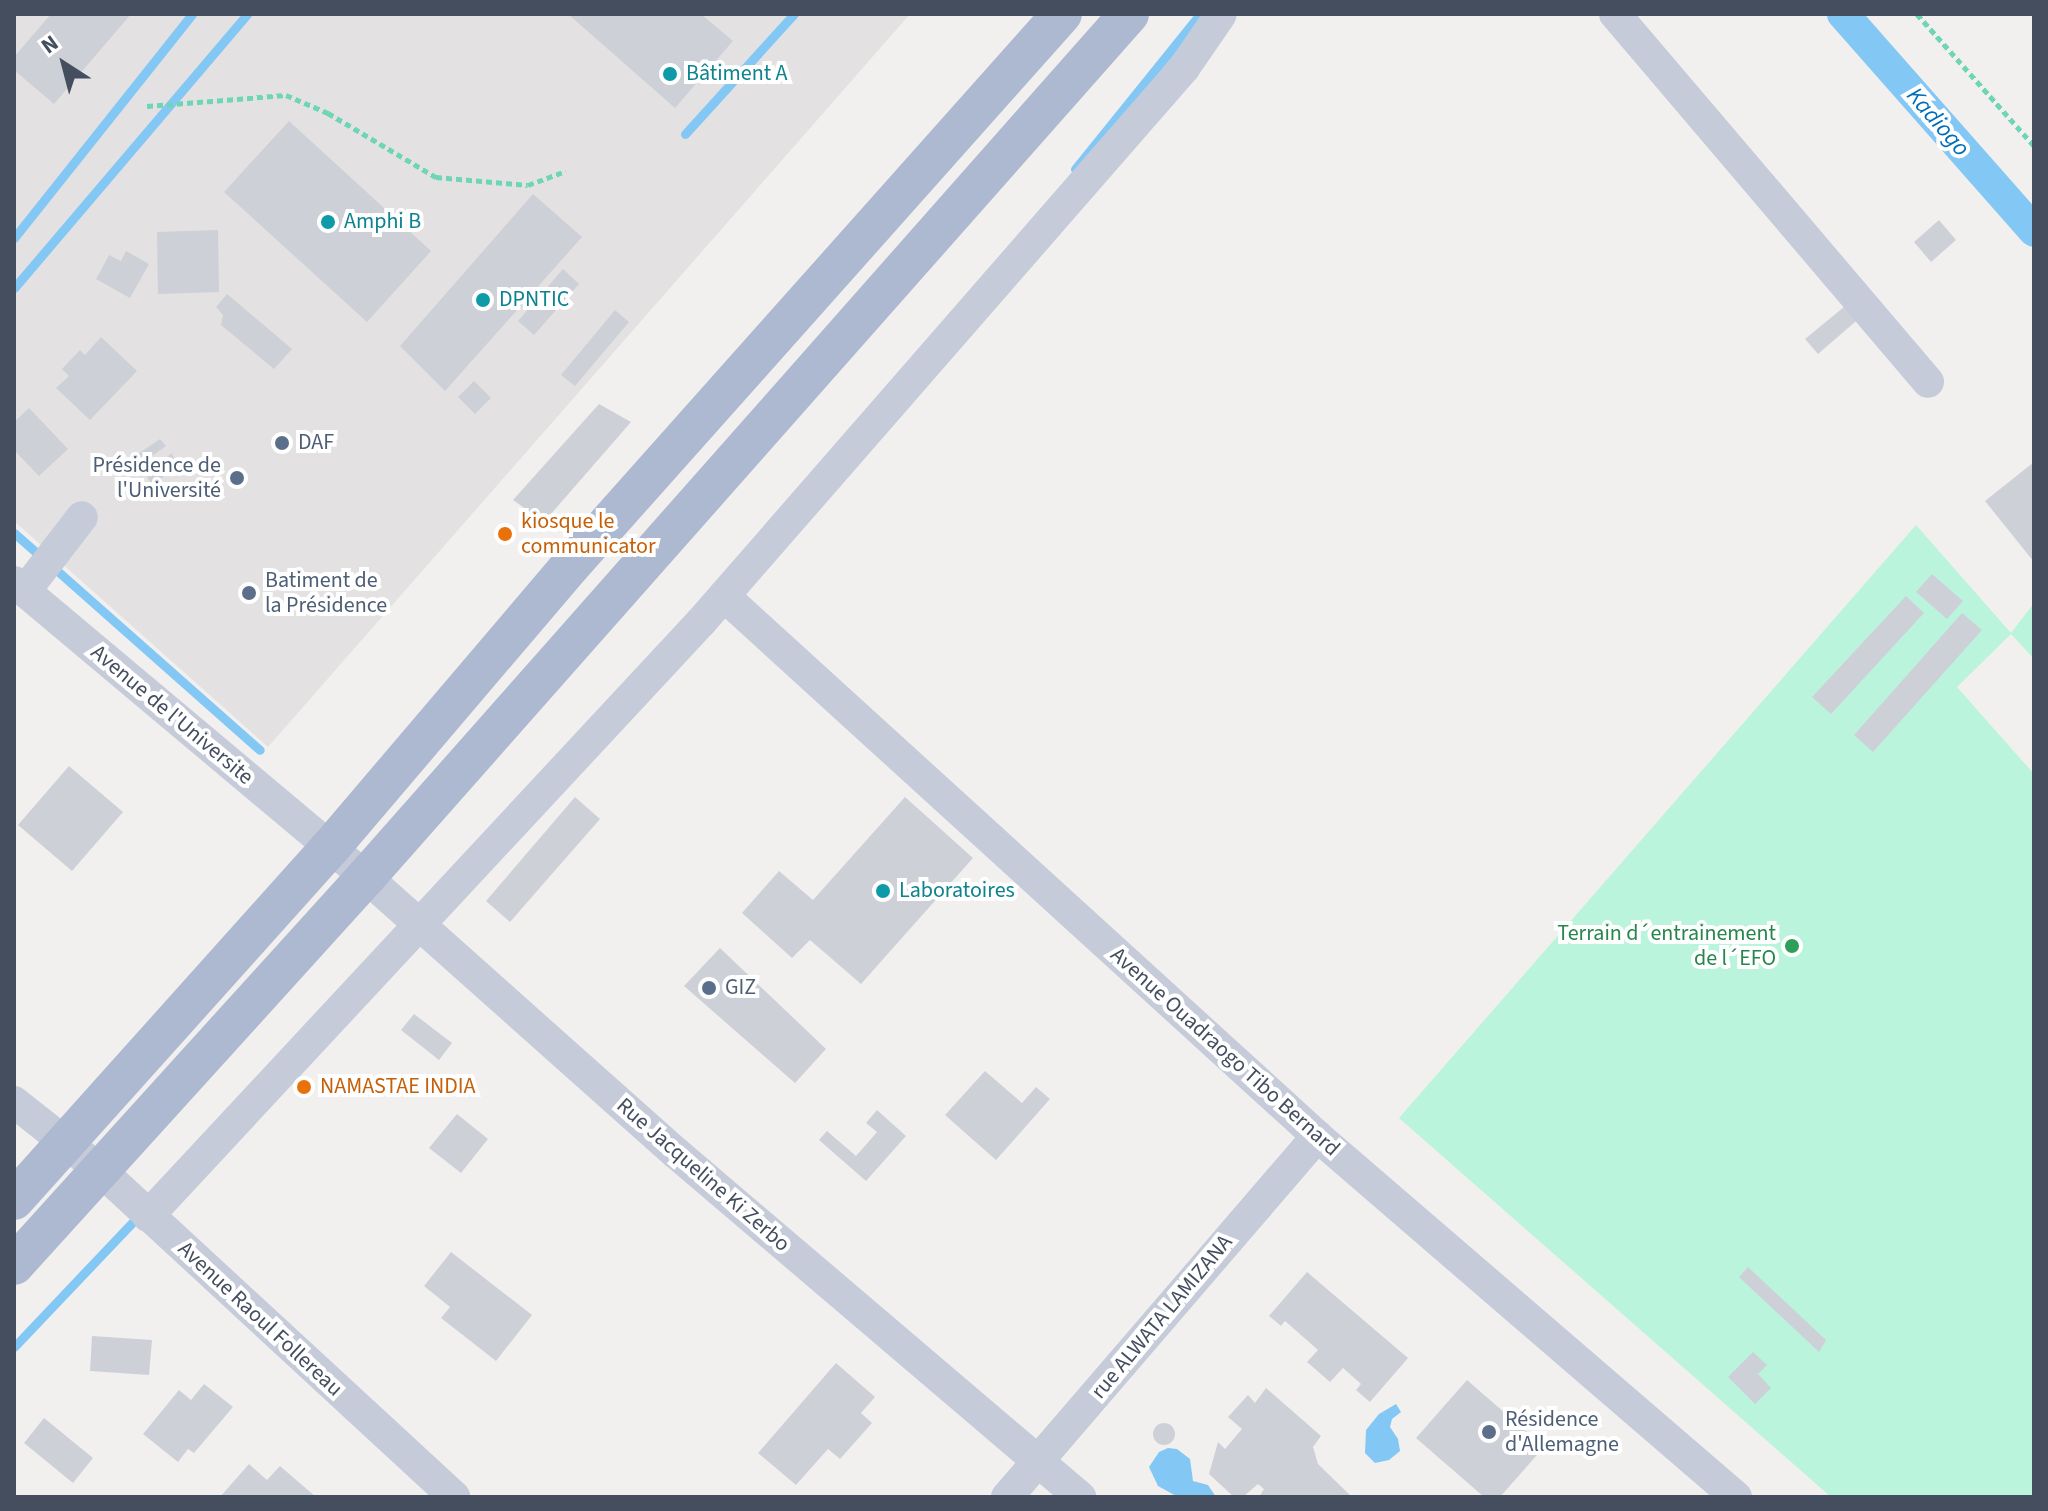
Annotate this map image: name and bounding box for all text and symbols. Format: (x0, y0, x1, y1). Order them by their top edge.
north arrow (24, 24, 104, 104)
text: N (35, 27, 65, 62)
place label: Bâtiment A (686, 61, 788, 87)
marker: Bâtiment A (661, 65, 679, 83)
water label: Kadiogo (1900, 82, 1976, 162)
place label: Amphi B (344, 209, 421, 235)
marker: Amphi B (319, 213, 337, 231)
place label: DPNTIC (499, 287, 569, 313)
marker: DPNTIC (474, 291, 492, 309)
place label: DAF (298, 430, 334, 456)
marker: DAF (273, 434, 291, 452)
place label: Présidence de l'Université (92, 452, 221, 504)
marker: Présidence de l'Université (228, 469, 246, 487)
place label: kiosque le communicator (521, 508, 656, 560)
marker: kiosque le communicator (496, 525, 514, 543)
place label: Batiment de la Présidence (265, 567, 387, 618)
marker: Batiment de la Présidence (240, 584, 258, 602)
street label: Avenue de l'Universite (85, 639, 259, 791)
place label: Laboratoires (899, 878, 1015, 904)
marker: Laboratoires (874, 882, 892, 900)
place label: Terrain d´entrainement de l´EFO (1557, 920, 1776, 972)
marker: Terrain d´entrainement de l´EFO (1783, 937, 1801, 955)
street label: Avenue Ouadraogo Tibo Bernard (1105, 942, 1345, 1162)
place label: GIZ (725, 975, 756, 1001)
marker: GIZ (700, 979, 718, 997)
place label: NAMASTAE INDIA (320, 1074, 476, 1100)
marker: NAMASTAE INDIA (295, 1078, 313, 1096)
street label: Rue Jacqueline Ki Zerbo (611, 1093, 795, 1257)
street label: rue ALWATA LAMIZANA (1086, 1230, 1238, 1404)
street label: Avenue Raoul Follereau (172, 1236, 348, 1402)
place label: Résidence d'Allemagne (1505, 1406, 1619, 1458)
marker: Résidence d'Allemagne (1480, 1423, 1498, 1441)

